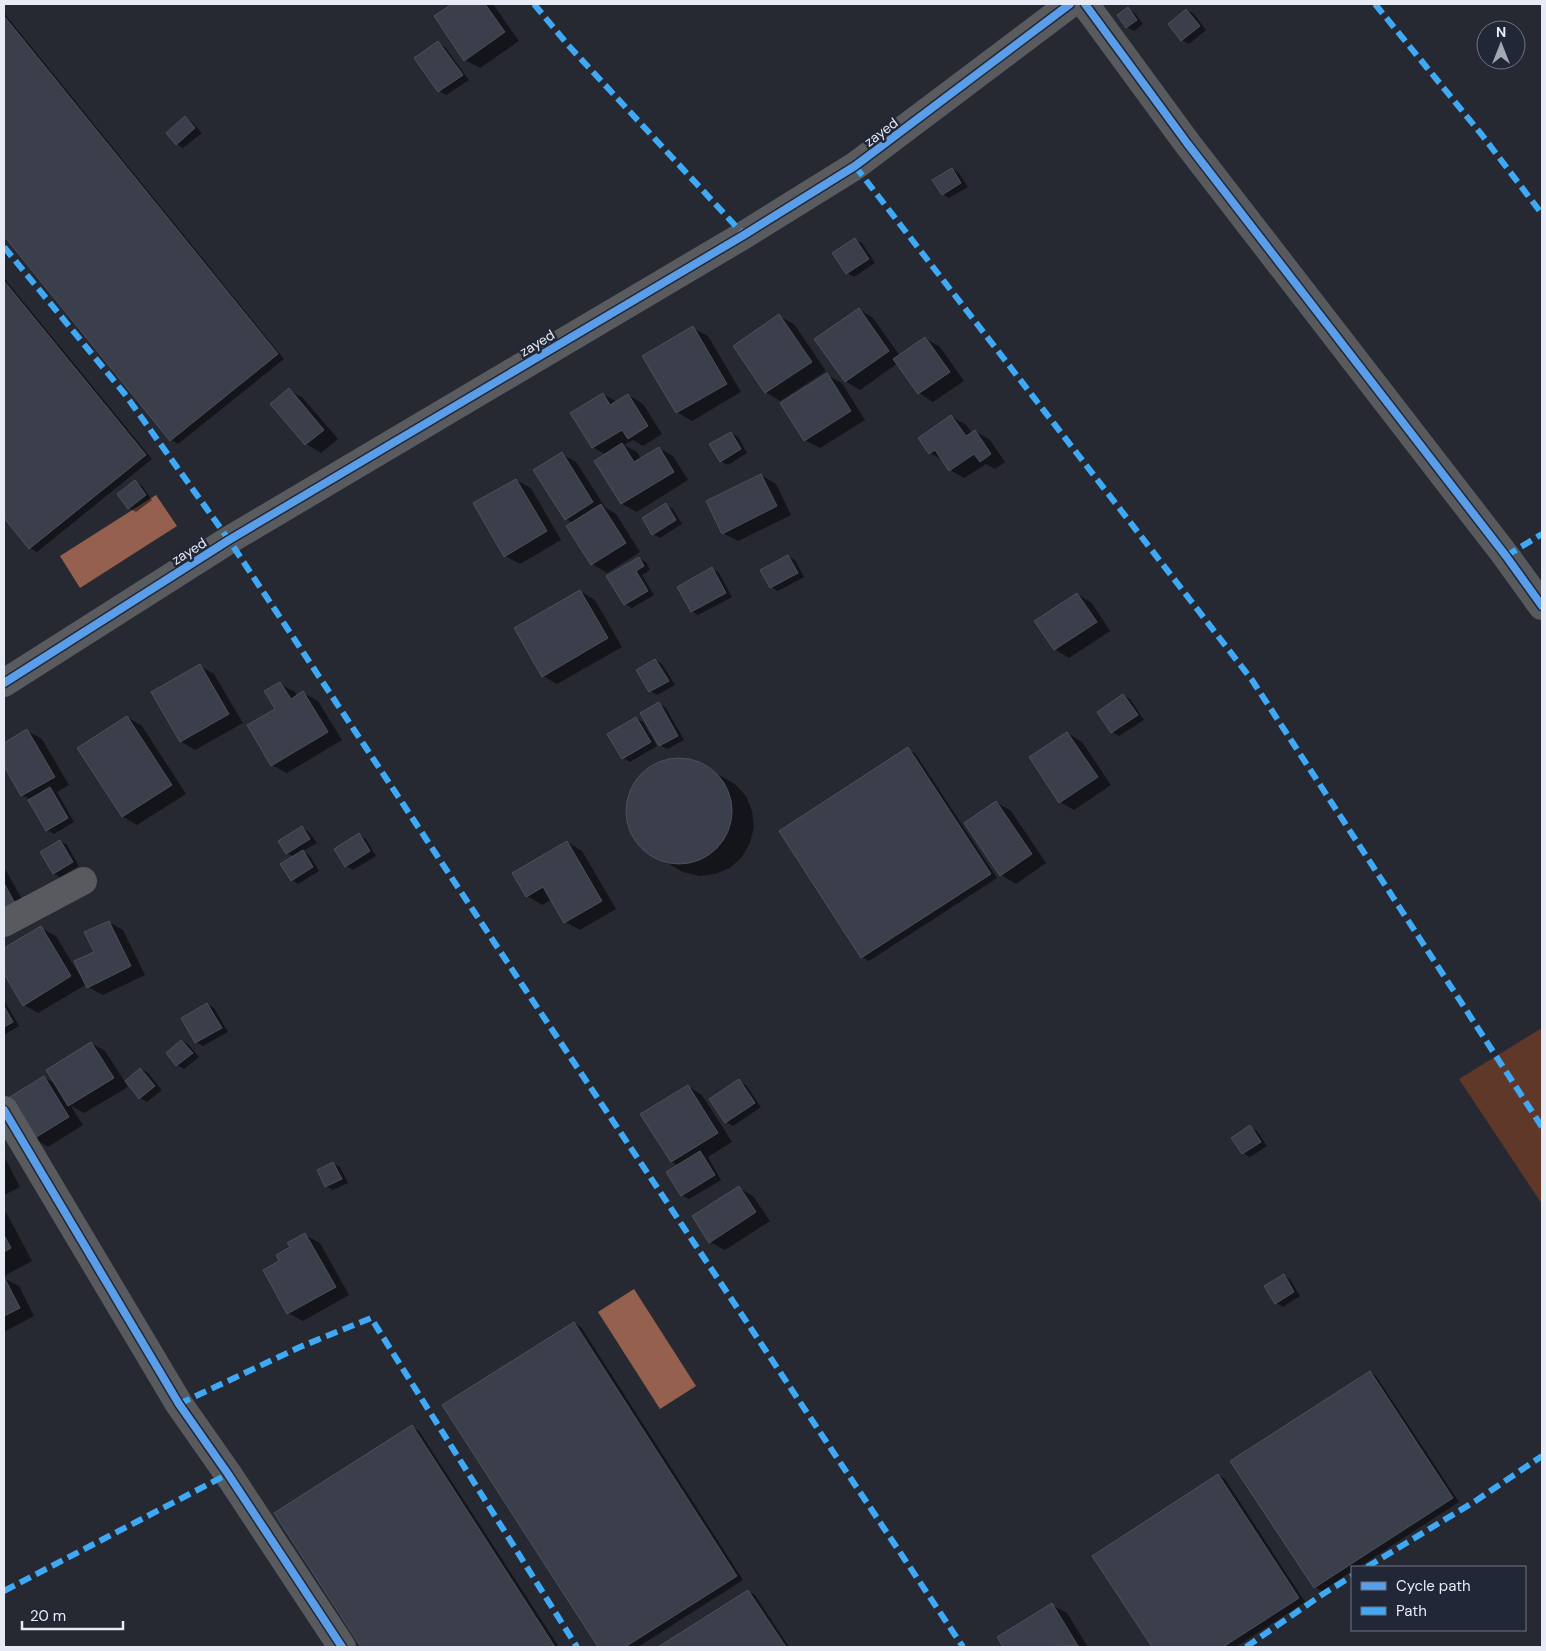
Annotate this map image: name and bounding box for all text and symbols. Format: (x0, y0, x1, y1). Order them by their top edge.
north arrow (1476, 20, 1526, 70)
text: N (1496, 23, 1506, 41)
street label: zayed (861, 113, 901, 151)
street label: zayed (516, 326, 558, 360)
street label: zayed (168, 533, 210, 569)
legend (1351, 1566, 1526, 1631)
text: Cycle path (1396, 1576, 1471, 1596)
scale bar (22, 1598, 124, 1630)
text: Path (1396, 1601, 1427, 1621)
text: 20 m (30, 1606, 66, 1626)

